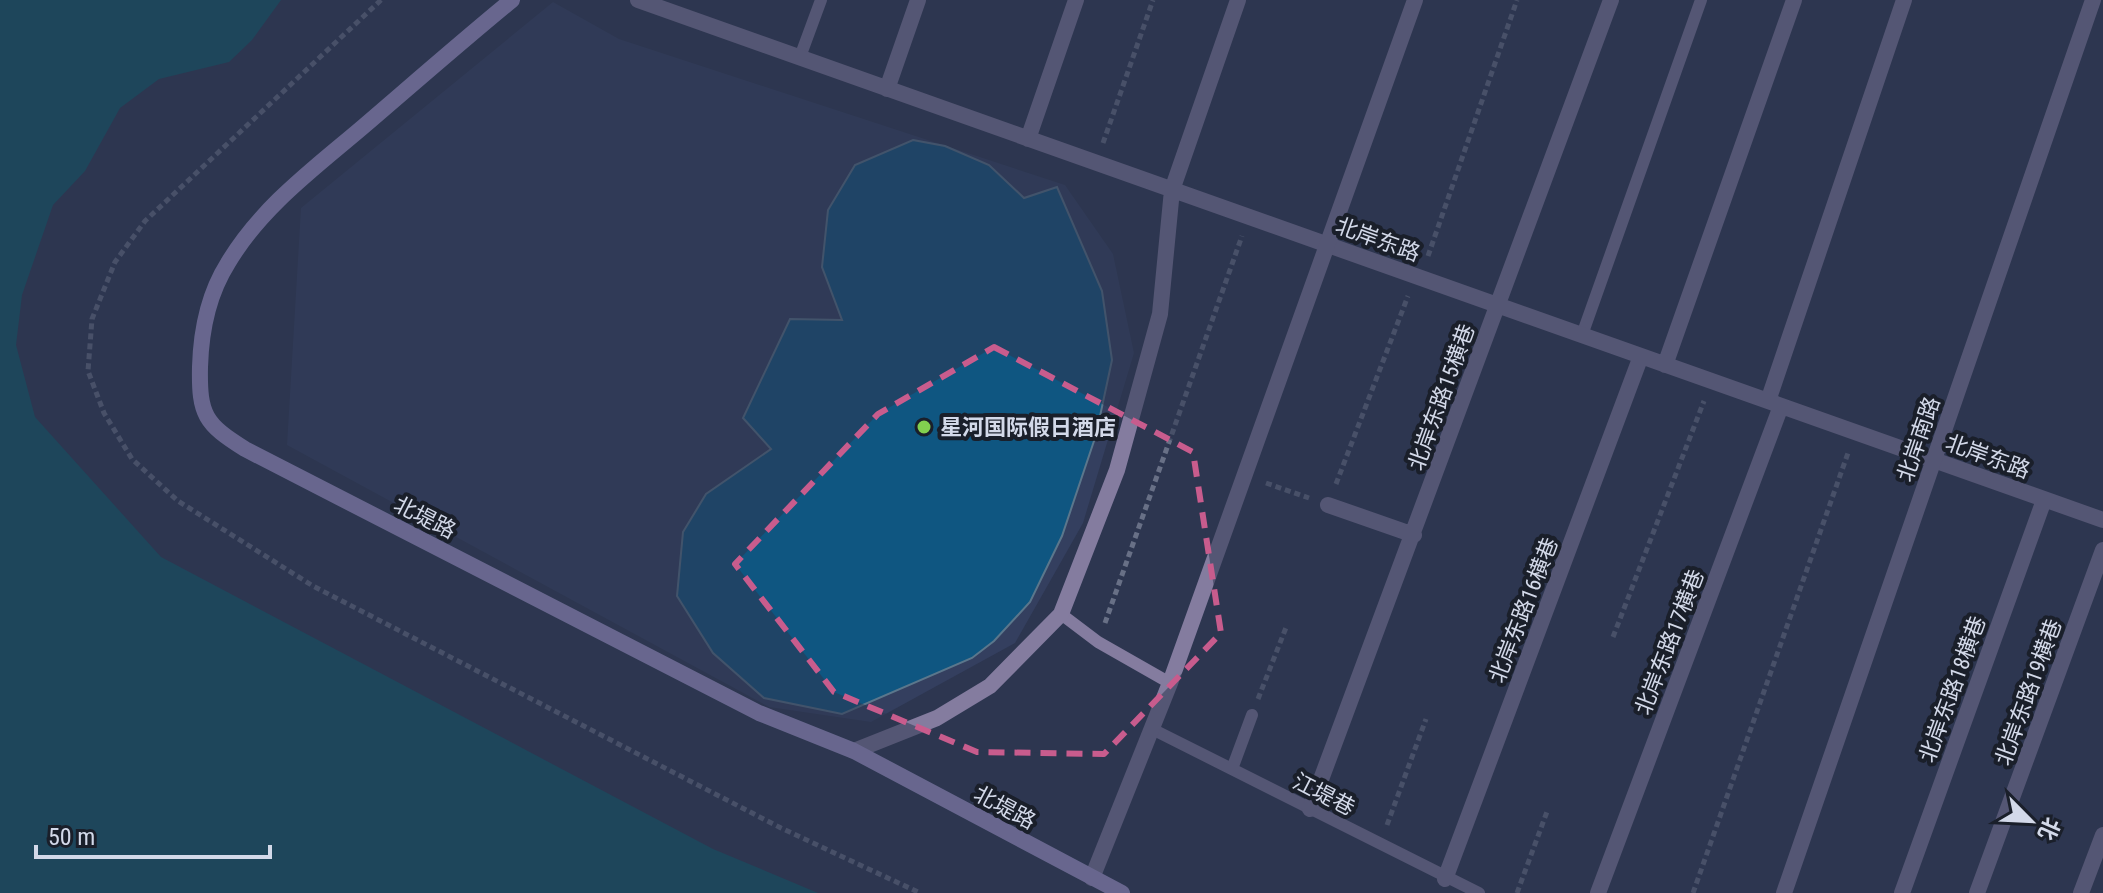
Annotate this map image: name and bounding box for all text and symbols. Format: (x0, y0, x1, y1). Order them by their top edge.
street label: 北岸东路 (1332, 213, 1423, 266)
street label: 北岸东路15横巷 (1403, 321, 1480, 474)
street label: 北岸南路 (1892, 393, 1945, 485)
place label: 星河国际假日酒店 (940, 415, 1116, 440)
marker: 星河国际假日酒店 (915, 418, 933, 436)
street label: 北岸东路 (1942, 430, 2033, 483)
street label: 北堤路 (390, 491, 460, 544)
street label: 北岸东路16横巷 (1484, 534, 1563, 686)
street label: 北岸东路17横巷 (1630, 566, 1709, 718)
street label: 北岸东路18横巷 (1914, 613, 1991, 766)
street label: 北岸东路19横巷 (1990, 616, 2067, 769)
street label: 江堤巷 (1289, 768, 1359, 821)
street label: 北堤路 (970, 781, 1040, 834)
north arrow (1991, 781, 2071, 861)
scale bar (36, 809, 270, 859)
text: 北 (2033, 814, 2065, 844)
text: 50 m (48, 823, 95, 851)

